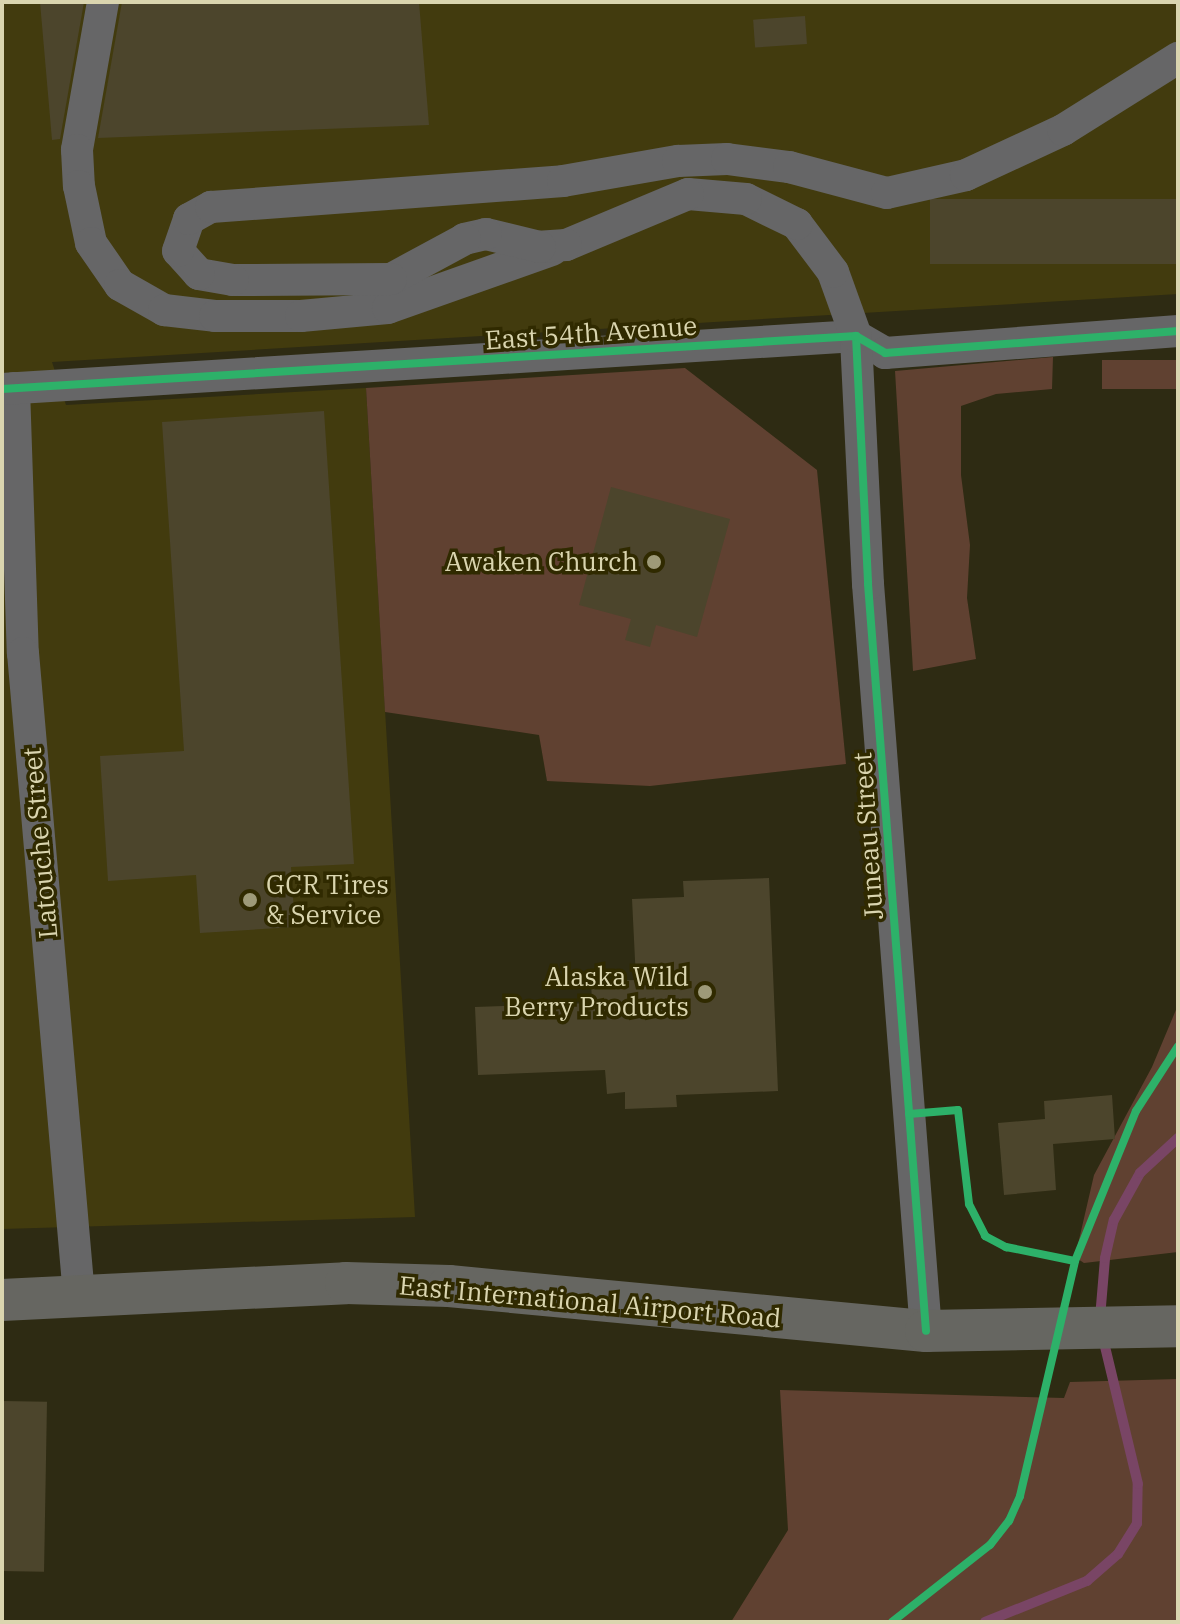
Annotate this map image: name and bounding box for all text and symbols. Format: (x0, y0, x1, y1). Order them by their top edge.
street label: East 54th Avenue (484, 310, 698, 356)
place label: Awaken Church (445, 546, 638, 578)
marker: Awaken Church (645, 553, 663, 571)
street label: Latouche Street (16, 746, 64, 940)
street label: Juneau Street (847, 751, 889, 921)
place label: GCR Tires & Service (266, 869, 389, 930)
marker: GCR Tires & Service (241, 891, 259, 909)
place label: Alaska Wild Berry Products (504, 961, 689, 1022)
marker: Alaska Wild Berry Products (696, 983, 714, 1001)
street label: East International Airport Road (398, 1270, 782, 1334)

